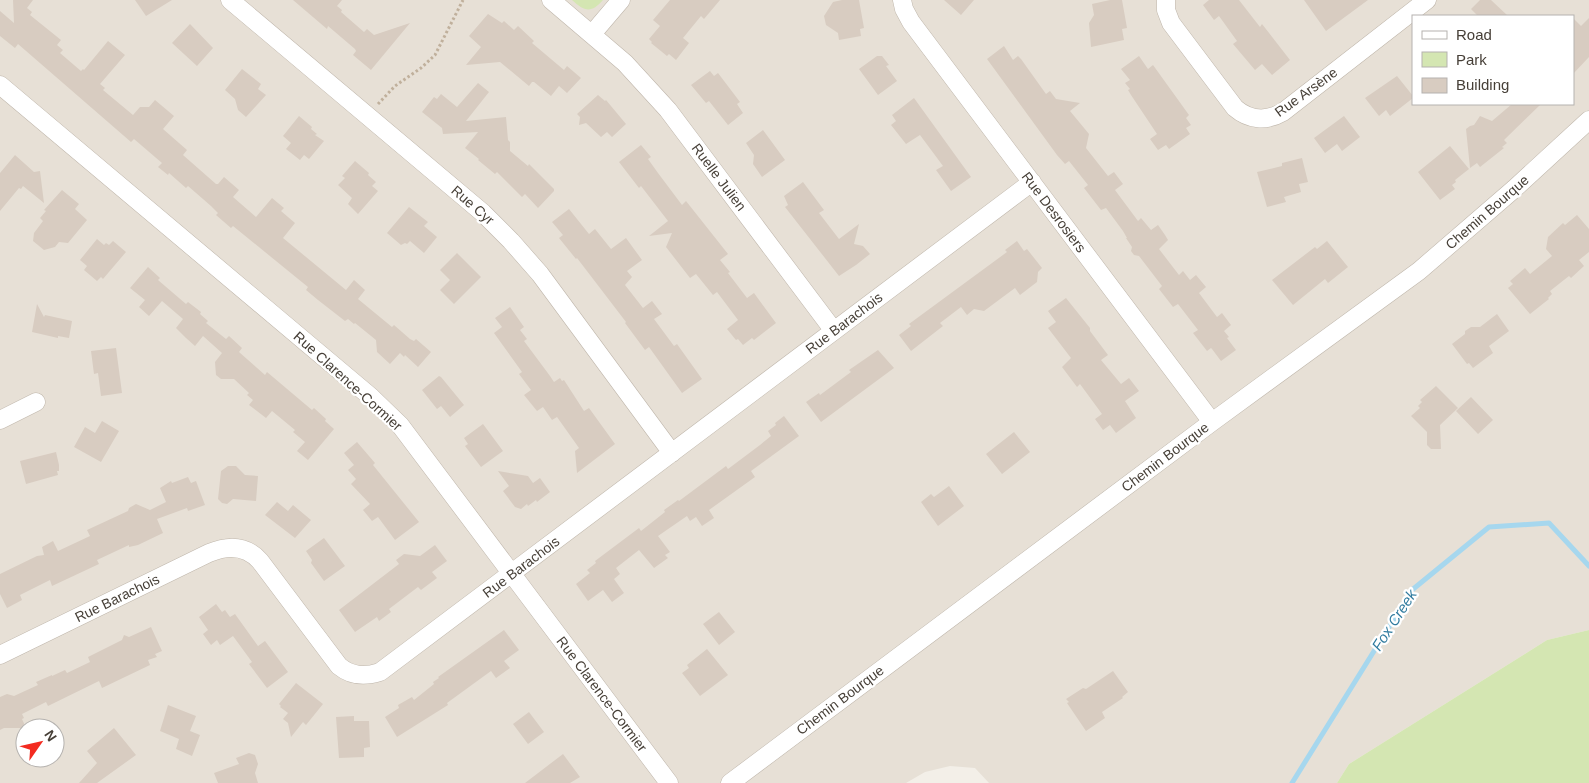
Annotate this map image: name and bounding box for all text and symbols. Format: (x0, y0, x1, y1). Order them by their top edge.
legend (1412, 15, 1574, 105)
text: Road (1456, 26, 1492, 43)
text: Park (1456, 51, 1487, 68)
street label: Rue Arsène (1272, 64, 1340, 120)
text: Building (1456, 76, 1509, 93)
street label: Ruelle Julien (688, 140, 750, 214)
street label: Rue Desrosiers (1019, 169, 1089, 255)
street label: Chemin Bourque (1442, 171, 1532, 253)
street label: Rue Cyr (448, 182, 498, 228)
street label: Rue Barachois (803, 289, 885, 357)
street label: Rue Clarence-Cormier (291, 328, 406, 434)
street label: Chemin Bourque (1118, 419, 1212, 495)
street label: Rue Barachois (480, 533, 562, 601)
street label: Rue Barachois (72, 571, 162, 625)
water label: Fox Creek (1368, 585, 1421, 654)
street label: Rue Clarence-Cormier (553, 633, 651, 755)
street label: Chemin Bourque (793, 662, 887, 738)
north arrow (15, 718, 65, 768)
text: N (41, 727, 60, 744)

